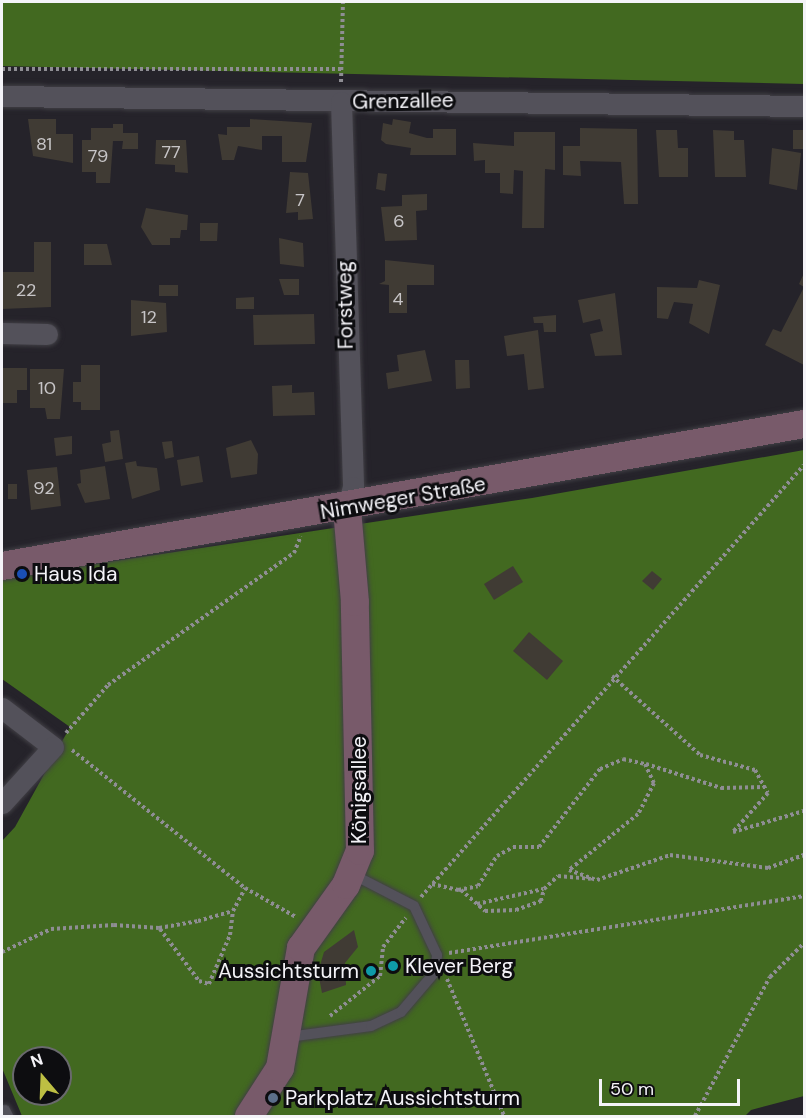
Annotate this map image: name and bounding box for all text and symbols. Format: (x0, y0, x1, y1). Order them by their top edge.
street label: Grenzallee (352, 88, 454, 114)
house number: 81 (36, 133, 52, 155)
house number: 77 (161, 141, 181, 163)
house number: 79 (88, 145, 108, 167)
house number: 7 (295, 189, 305, 211)
house number: 6 (393, 210, 405, 232)
street label: Forstweg (332, 261, 358, 349)
house number: 22 (16, 279, 36, 301)
house number: 4 (393, 288, 403, 310)
house number: 12 (141, 306, 157, 328)
house number: 10 (38, 377, 56, 399)
street label: Nimweger Straße (318, 471, 488, 525)
house number: 92 (33, 477, 55, 499)
place label: Haus Ida (34, 561, 117, 587)
marker: Haus Ida (15, 567, 29, 581)
street label: Königsallee (346, 736, 372, 844)
place label: Klever Berg (405, 953, 513, 979)
place label: Aussichtsturm (218, 958, 359, 984)
marker: Klever Berg (386, 959, 400, 973)
marker: Aussichtsturm (364, 964, 378, 978)
north arrow (12, 1046, 72, 1106)
text: N (28, 1049, 46, 1072)
scale bar (602, 1067, 743, 1105)
text: 50 m (610, 1077, 654, 1101)
place label: Parkplatz Aussichtsturm (285, 1085, 520, 1111)
marker: Parkplatz Aussichtsturm (266, 1091, 280, 1105)

